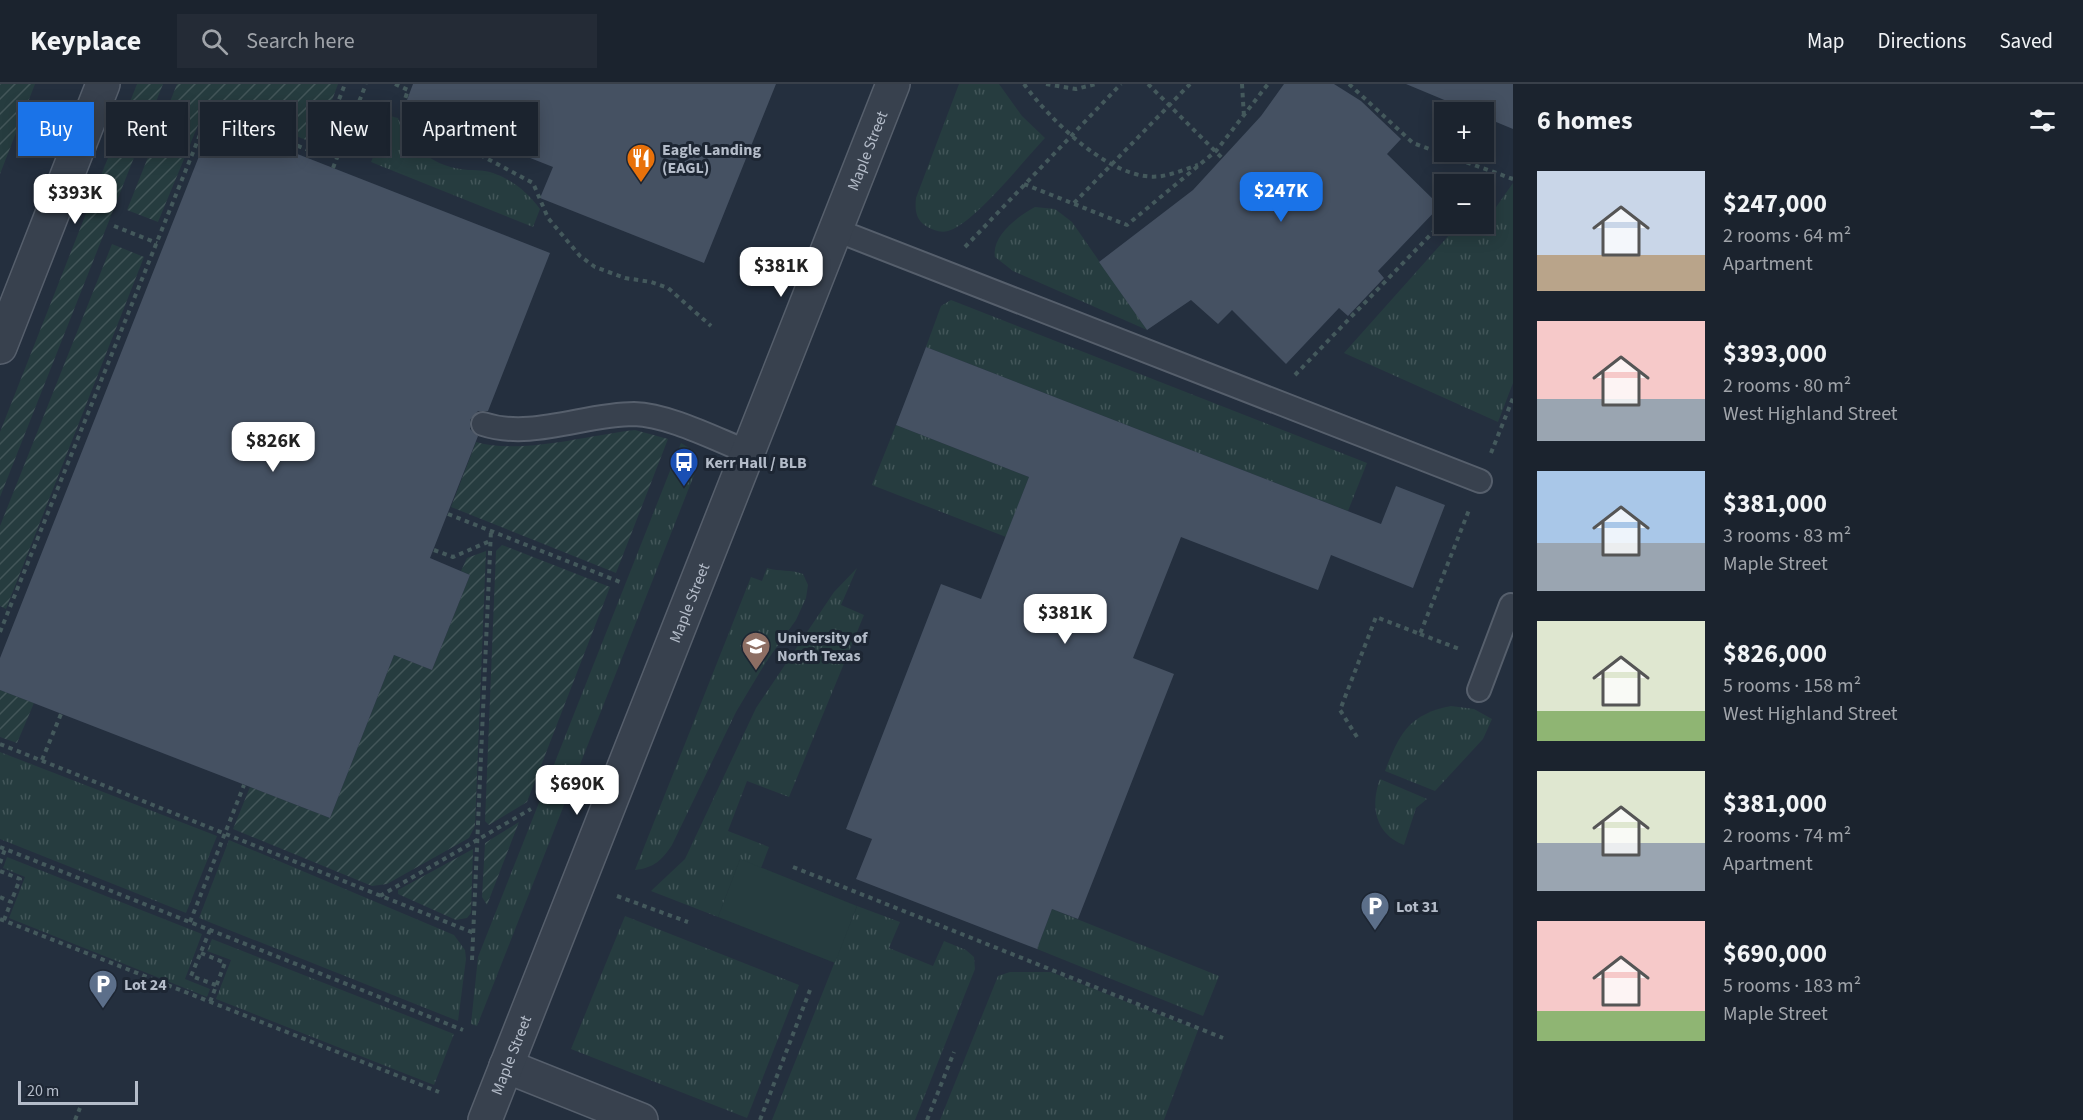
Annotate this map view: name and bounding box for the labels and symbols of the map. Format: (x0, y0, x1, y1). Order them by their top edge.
street label: Maple Street (842, 107, 894, 194)
place label: Eagle Landing (EAGL) (662, 139, 761, 179)
restaurant icon: Eagle Landing (EAGL) (625, 142, 657, 184)
pin: $247K (1239, 172, 1323, 223)
pin: $393K (33, 174, 117, 225)
pin: $381K (739, 247, 823, 298)
pin: $826K (231, 422, 315, 473)
bus stop icon: Kerr Hall / BLB (668, 446, 700, 488)
place label: Kerr Hall / BLB (705, 452, 807, 474)
street label: Maple Street (664, 559, 715, 646)
pin: $381K (1023, 594, 1107, 645)
place label: University of North Texas (777, 627, 868, 667)
school or university icon: University of North Texas (740, 630, 772, 672)
pin: $690K (535, 765, 619, 816)
parking icon: Lot 31 (1359, 890, 1391, 932)
place label: Lot 31 (1396, 896, 1439, 918)
parking icon: Lot 24 (87, 968, 119, 1010)
place label: Lot 24 (124, 974, 167, 996)
street label: Maple Street (486, 1012, 537, 1098)
scale bar (18, 1078, 138, 1106)

